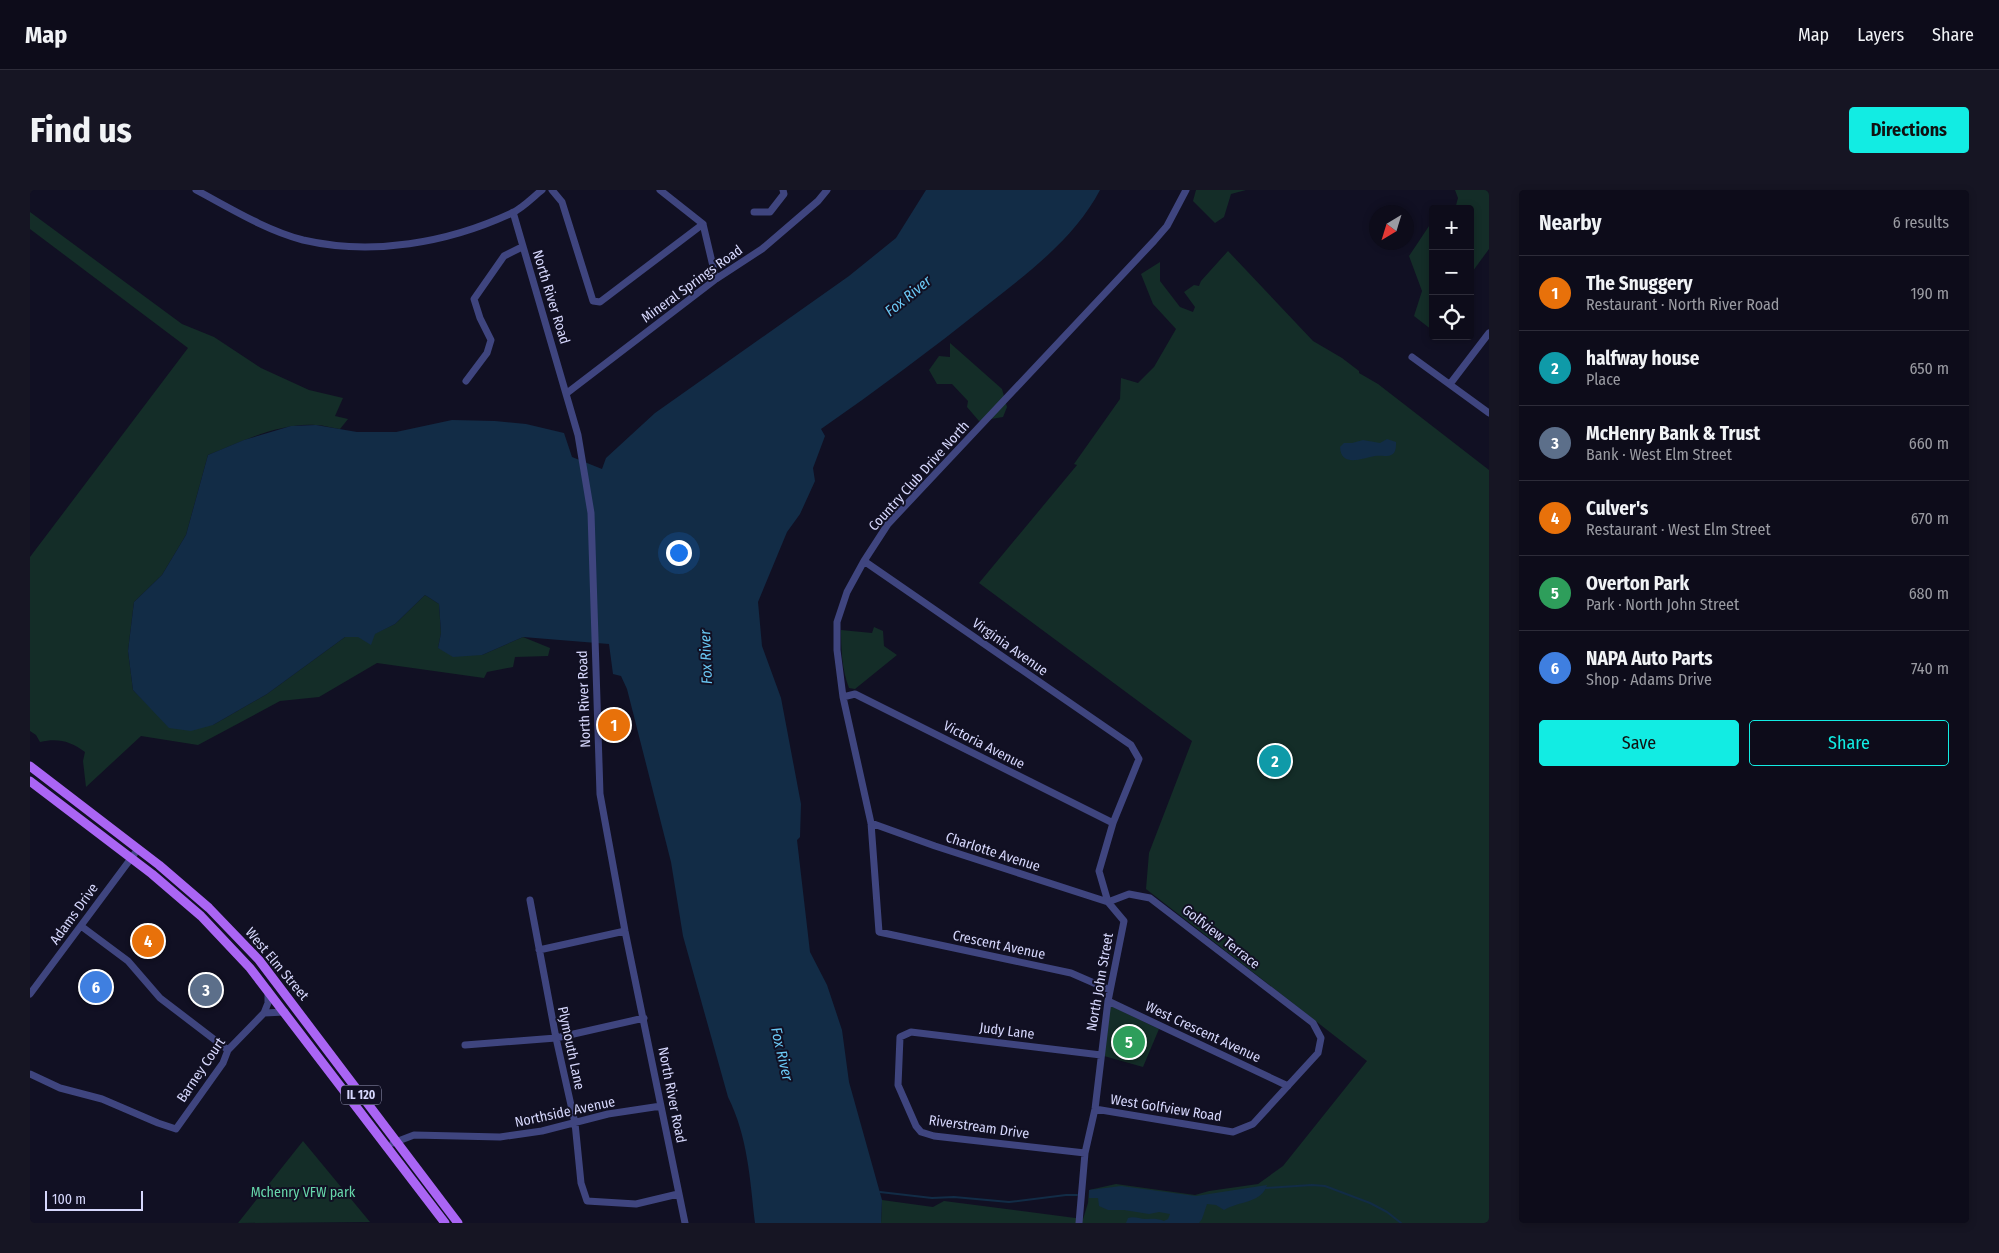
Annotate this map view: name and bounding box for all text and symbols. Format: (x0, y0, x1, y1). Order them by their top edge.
text: Map (25, 21, 67, 49)
text: Map (1798, 24, 1829, 46)
text: Layers (1857, 24, 1904, 46)
text: Share (1932, 24, 1974, 46)
button: Directions (1849, 107, 1969, 153)
text: Find us (30, 109, 132, 151)
north arrow (1369, 205, 1414, 250)
map controls (1429, 205, 1474, 340)
button: + (1429, 205, 1474, 250)
text: Nearby (1539, 210, 1601, 236)
text: 6 results (1893, 213, 1949, 232)
street label: Mineral Springs Road (638, 242, 746, 326)
street label: North River Road (529, 248, 573, 346)
button: − (1429, 250, 1474, 295)
water label: Fox River (881, 271, 935, 320)
text: The Snuggery (1586, 272, 1693, 295)
text: 1 (1552, 284, 1558, 303)
text: 190 m (1911, 284, 1949, 303)
button: locate (1429, 295, 1474, 340)
text: Restaurant · North River Road (1586, 295, 1779, 314)
text: halfway house (1586, 347, 1699, 370)
text: 2 (1551, 359, 1559, 378)
text: 650 m (1909, 359, 1949, 378)
text: Place (1586, 370, 1621, 389)
street label: Country Club Drive North (865, 417, 973, 535)
text: McHenry Bank & Trust (1586, 422, 1760, 445)
text: 3 (1551, 434, 1559, 453)
text: 660 m (1909, 434, 1949, 453)
text: Bank · West Elm Street (1586, 445, 1732, 464)
text: Culver's (1586, 497, 1648, 520)
text: 4 (1551, 509, 1559, 528)
text: 670 m (1911, 509, 1949, 528)
text: Restaurant · West Elm Street (1586, 520, 1771, 539)
your location (666, 540, 692, 566)
text: Overton Park (1586, 572, 1689, 595)
text: 5 (1551, 584, 1559, 603)
text: 680 m (1909, 584, 1949, 603)
text: Park · North John Street (1586, 595, 1739, 614)
street label: Virginia Avenue (969, 615, 1051, 679)
water label: Fox River (696, 629, 716, 685)
text: NAPA Auto Parts (1586, 647, 1713, 670)
street label: North River Road (574, 650, 594, 748)
text: 6 (1551, 659, 1559, 678)
text: 740 m (1911, 659, 1949, 678)
text: Shop · Adams Drive (1586, 670, 1712, 689)
pin: 1 (598, 706, 630, 744)
street label: Victoria Avenue (940, 717, 1028, 773)
button: Save (1539, 720, 1739, 766)
button: Share (1749, 720, 1949, 766)
pin: 2 (1259, 742, 1291, 780)
street label: Charlotte Avenue (944, 829, 1042, 875)
street label: Adams Drive (46, 880, 102, 948)
street label: Golfview Terrace (1179, 901, 1263, 973)
pin: 4 (132, 922, 164, 960)
street label: West Elm Street (242, 924, 313, 1004)
street label: Crescent Avenue (951, 927, 1047, 963)
street label: North John Street (1083, 931, 1117, 1033)
pin: 6 (80, 968, 112, 1006)
pin: 3 (190, 971, 222, 1009)
street label: West Crescent Avenue (1143, 998, 1263, 1066)
street label: Plymouth Lane (554, 1005, 588, 1091)
street label: Judy Lane (978, 1019, 1036, 1043)
pin: 5 (1113, 1023, 1145, 1061)
water label: Fox River (767, 1025, 797, 1083)
street label: Barney Court (173, 1034, 229, 1105)
street label: North River Road (654, 1046, 690, 1144)
road number: IL 120 (341, 1086, 381, 1104)
street label: West Golfview Road (1109, 1091, 1223, 1125)
street label: Northside Avenue (513, 1093, 617, 1131)
street label: Riverstream Drive (928, 1112, 1030, 1142)
park label: Mchenry VFW park (251, 1184, 356, 1201)
scale bar (45, 1188, 142, 1211)
text: 100 m (52, 1191, 86, 1208)

